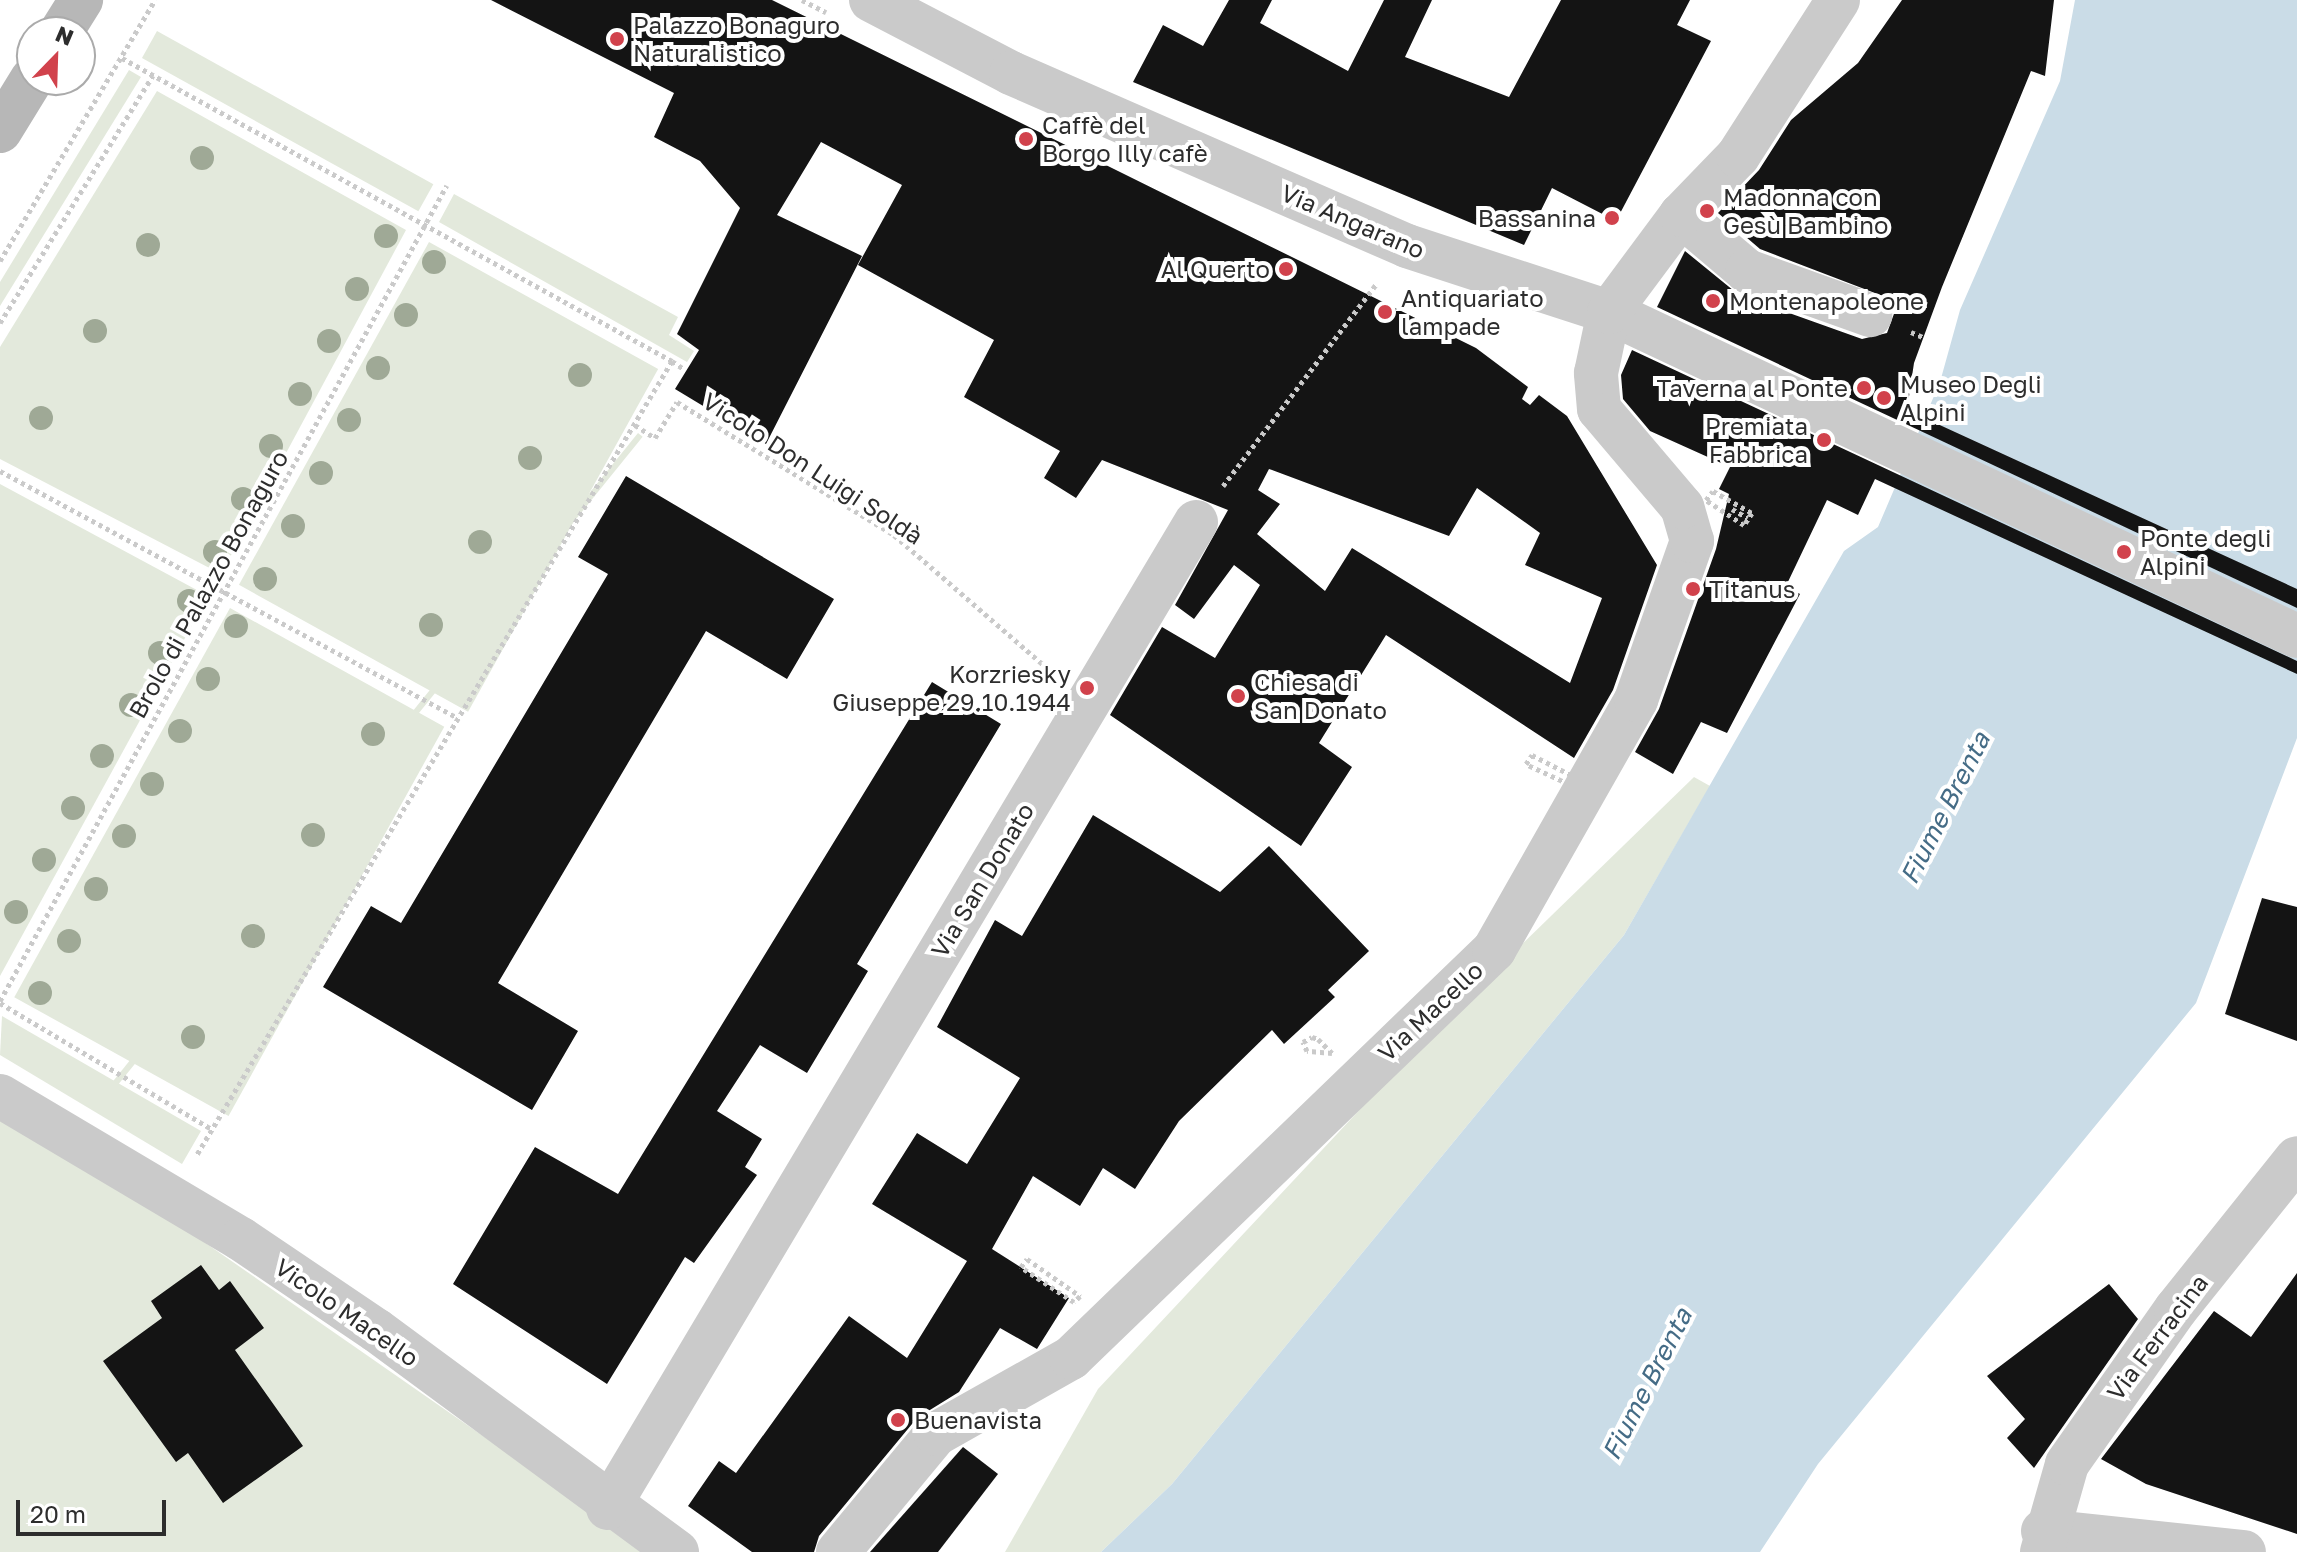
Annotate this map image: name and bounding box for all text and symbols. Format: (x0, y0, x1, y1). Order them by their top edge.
place label: Palazzo Bonaguro Naturalistico (633, 11, 840, 67)
north arrow (16, 16, 96, 96)
text: N (52, 20, 78, 51)
marker: Palazzo Bonaguro Naturalistico (608, 30, 626, 48)
place label: Caffè del Borgo Illy cafè (1042, 111, 1208, 167)
marker: Caffè del Borgo Illy cafè (1017, 130, 1035, 148)
street label: Via Angarano (1277, 178, 1429, 264)
place label: Madonna con Gesù Bambino (1723, 183, 1888, 239)
marker: Madonna con Gesù Bambino (1698, 202, 1716, 220)
place label: Bassanina (1478, 204, 1596, 232)
marker: Bassanina (1603, 209, 1621, 227)
place label: Al Querto (1161, 255, 1270, 283)
marker: Al Querto (1277, 260, 1295, 278)
place label: Antiquariato lampade (1401, 284, 1544, 340)
place label: Montenapoleone (1729, 287, 1924, 315)
marker: Montenapoleone (1704, 292, 1722, 310)
marker: Antiquariato lampade (1376, 303, 1394, 321)
place label: Museo Degli Alpini (1900, 370, 2042, 426)
place label: Taverna al Ponte (1656, 374, 1848, 402)
marker: Taverna al Ponte (1855, 379, 1873, 397)
street label: Vicolo Don Luigi Soldà (698, 386, 928, 550)
marker: Museo Degli Alpini (1875, 389, 1893, 407)
place label: Premiata Fabbrica (1705, 412, 1808, 468)
marker: Premiata Fabbrica (1815, 431, 1833, 449)
street label: Brolo di Palazzo Bonaguro (122, 445, 294, 723)
place label: Ponte degli Alpini (2140, 524, 2271, 580)
marker: Ponte degli Alpini (2115, 543, 2133, 561)
place label: Titanus (1709, 575, 1795, 603)
marker: Titanus (1684, 580, 1702, 598)
place label: Korzriesky Giuseppe 29.10.1944 (832, 660, 1071, 716)
place label: Chiesa di San Donato (1254, 668, 1387, 724)
marker: Korzriesky Giuseppe 29.10.1944 (1078, 679, 1096, 697)
marker: Chiesa di San Donato (1229, 687, 1247, 705)
water label: Fiume Brenta (1893, 727, 1997, 889)
street label: Via San Donato (925, 798, 1039, 962)
street label: Via Macello (1372, 955, 1488, 1067)
street label: Vicolo Macello (270, 1252, 424, 1372)
street label: Via Ferracina (2100, 1268, 2214, 1406)
water label: Fiume Brenta (1595, 1303, 1699, 1465)
place label: Buenavista (914, 1406, 1042, 1434)
marker: Buenavista (889, 1411, 907, 1429)
scale bar (20, 1484, 170, 1534)
text: 20 m (30, 1499, 86, 1528)

